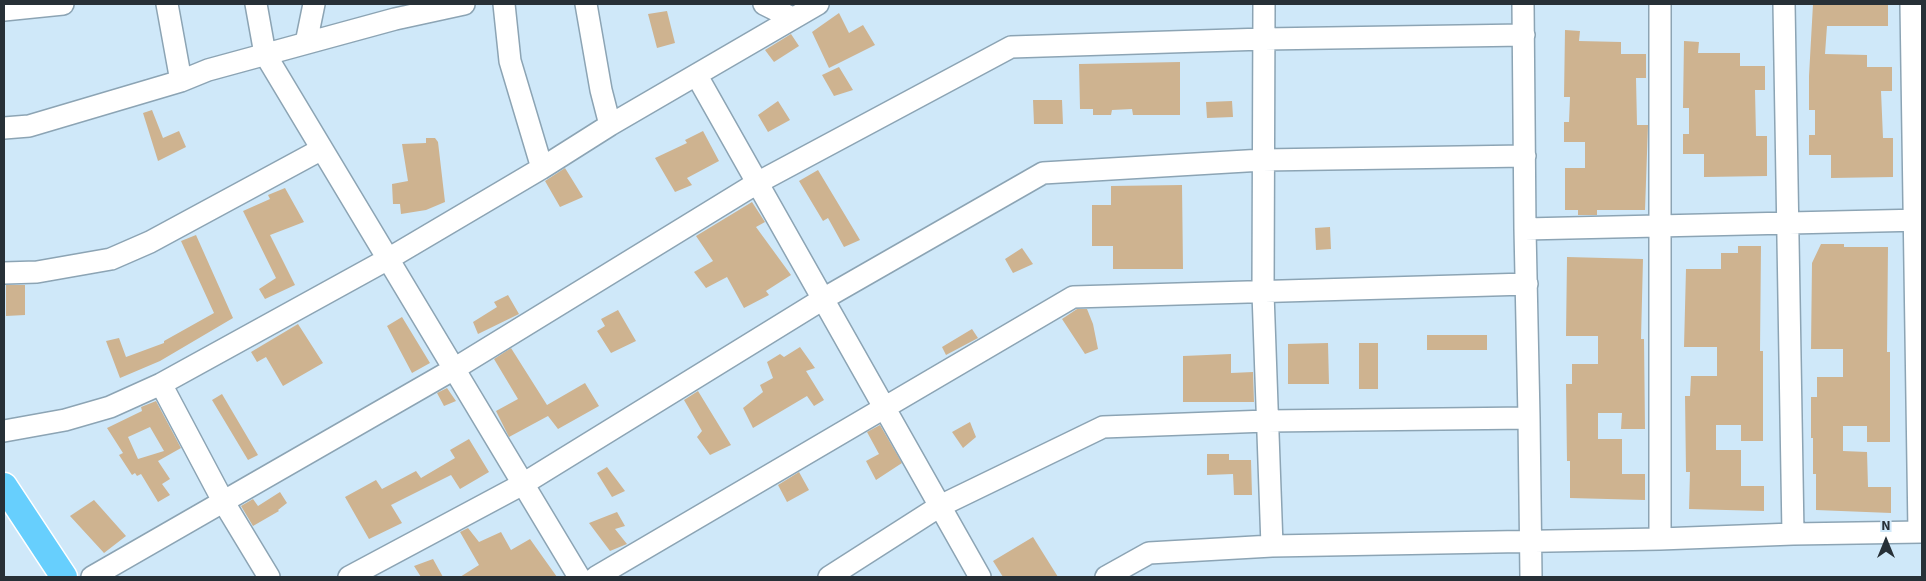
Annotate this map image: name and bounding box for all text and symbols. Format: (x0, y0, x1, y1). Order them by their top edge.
north arrow (1861, 516, 1911, 566)
text: N (1881, 516, 1891, 536)

